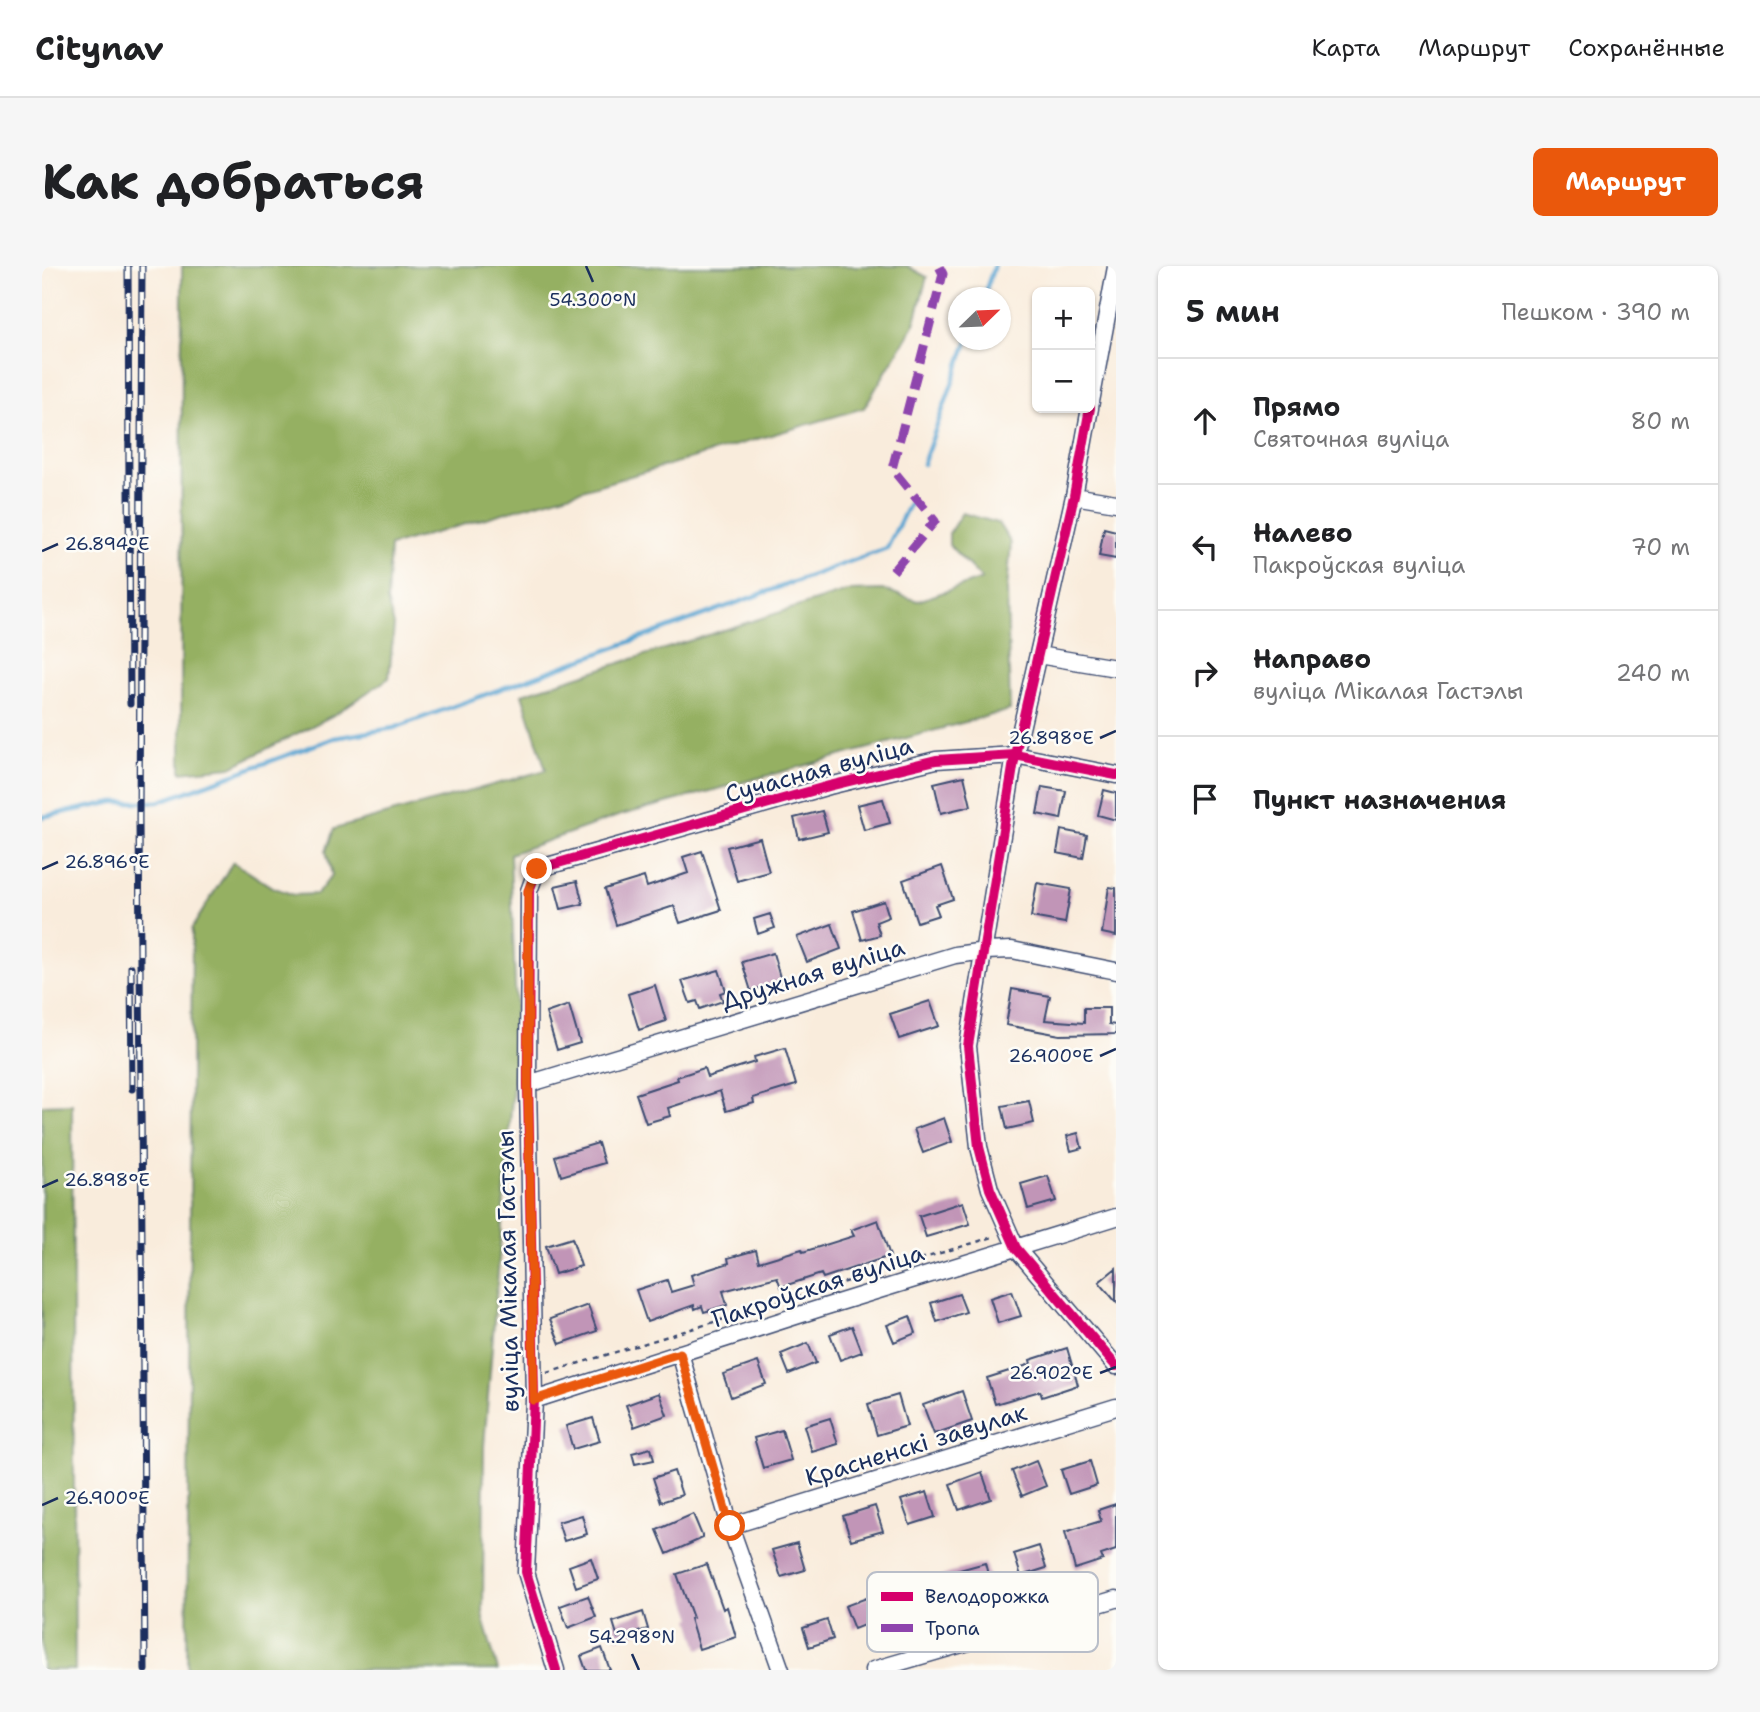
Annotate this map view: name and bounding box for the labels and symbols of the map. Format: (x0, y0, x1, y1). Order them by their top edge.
north arrow (948, 287, 1011, 350)
text: 54.300°N (550, 288, 636, 312)
text: 26.894°E (65, 532, 149, 556)
text: 26.898°E (1008, 726, 1094, 750)
street label: Сучасная вуліца (722, 730, 917, 810)
text: 26.896°E (64, 850, 150, 874)
route end (521, 853, 552, 884)
street label: Дружная вуліца (718, 931, 909, 1017)
text: 26.900°E (1009, 1044, 1093, 1068)
street label: вуліца Мікалая Гастэлы (490, 1130, 526, 1412)
text: 26.898°E (64, 1168, 150, 1192)
street label: Пакроўская вуліца (708, 1237, 928, 1335)
text: 26.902°E (1009, 1361, 1093, 1385)
street label: Красненскі завулак (801, 1396, 1031, 1494)
text: 26.900°E (65, 1486, 149, 1510)
route start (714, 1510, 745, 1541)
legend (867, 1572, 1098, 1652)
text: Велодорожка (925, 1584, 1049, 1609)
text: Тропа (925, 1616, 980, 1641)
text: 54.298°N (589, 1625, 675, 1649)

